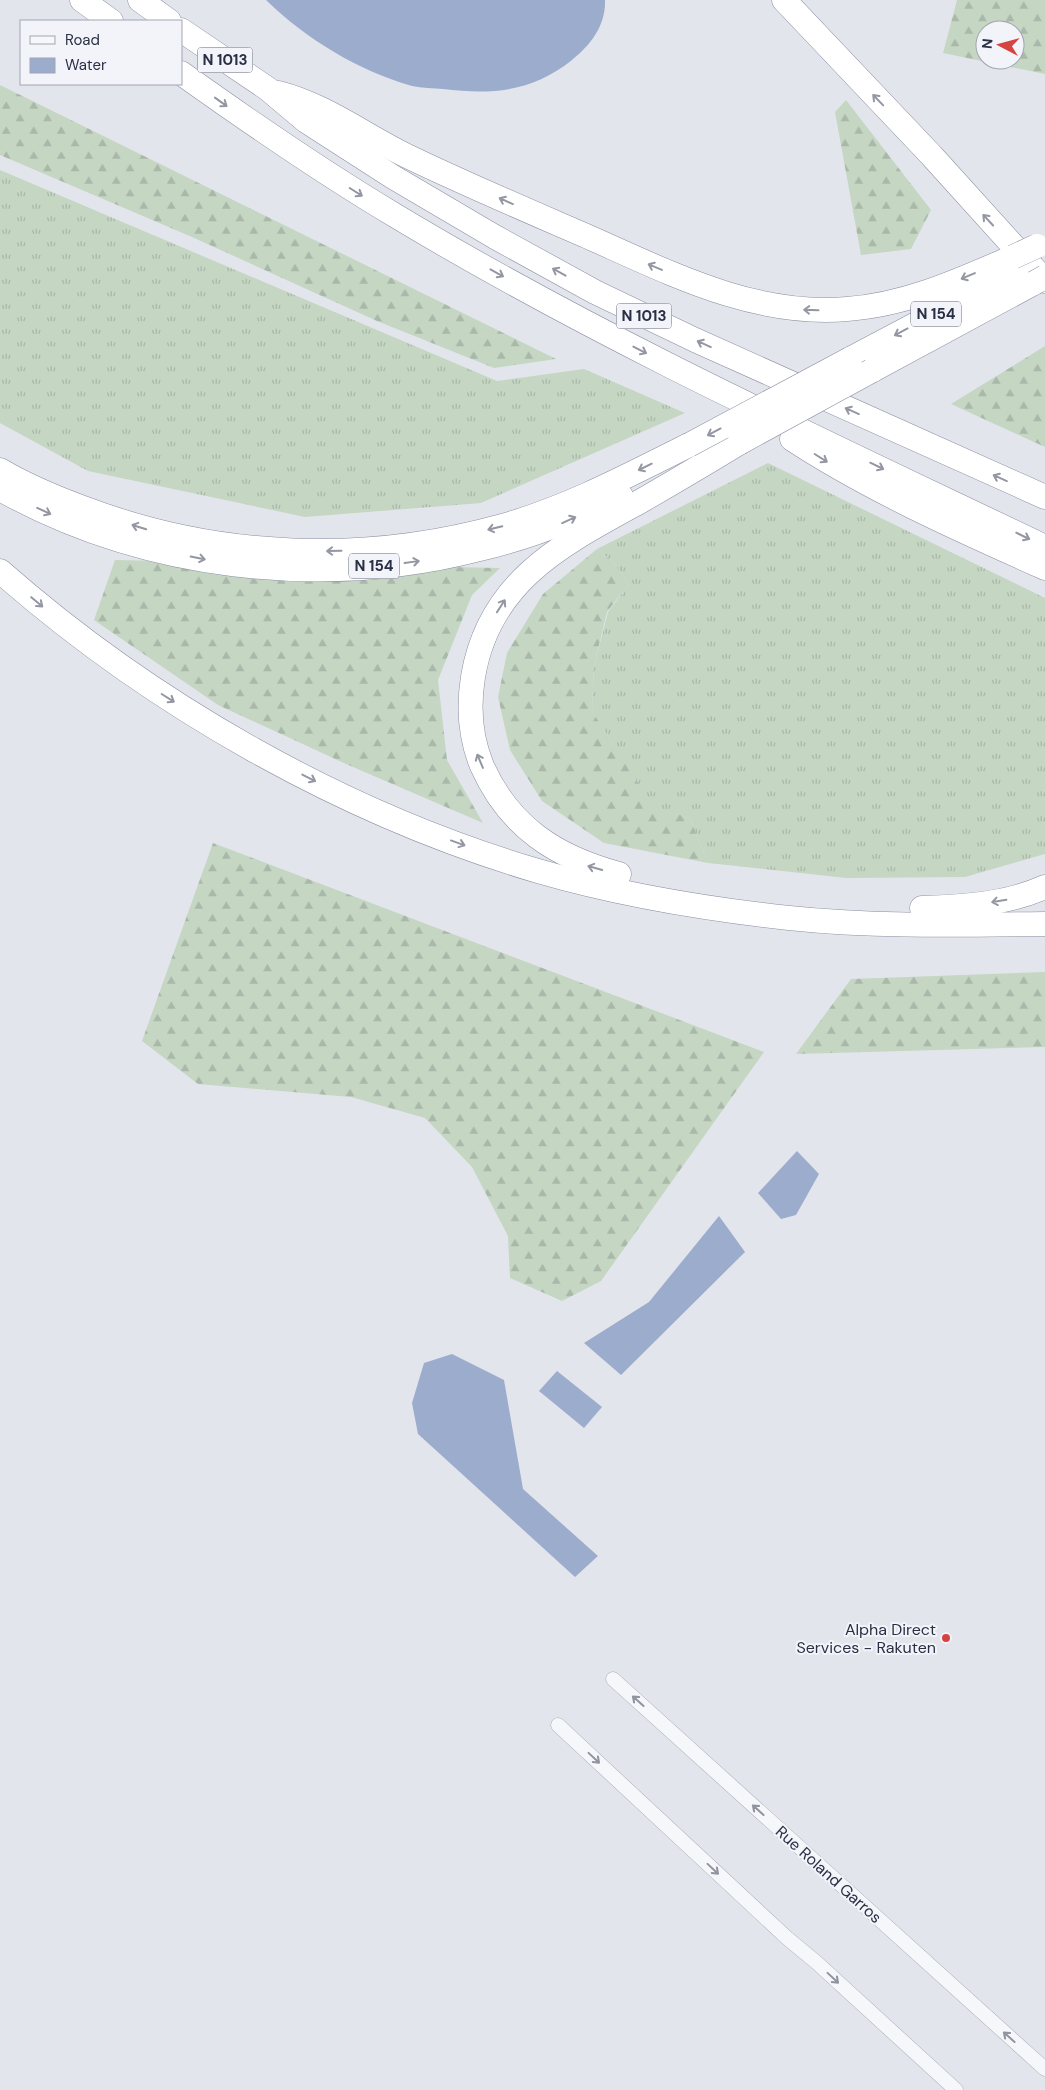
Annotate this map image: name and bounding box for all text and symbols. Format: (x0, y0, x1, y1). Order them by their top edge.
legend (20, 20, 182, 85)
north arrow (975, 20, 1025, 70)
text: Road (65, 30, 100, 50)
text: N (978, 38, 997, 50)
road number: N 1013 (198, 48, 252, 72)
text: Water (65, 55, 107, 75)
one-way arrow (872, 94, 884, 107)
one-way arrow (214, 97, 228, 107)
one-way arrow (349, 187, 363, 197)
one-way arrow (499, 196, 514, 205)
one-way arrow (982, 213, 994, 226)
one-way arrow (648, 261, 663, 271)
one-way arrow (551, 267, 566, 277)
one-way arrow (489, 268, 504, 278)
one-way arrow (961, 272, 976, 282)
road number: N 154 (911, 302, 961, 326)
road number: N 1013 (616, 304, 672, 328)
one-way arrow (803, 305, 819, 314)
one-way arrow (894, 327, 909, 337)
one-way arrow (697, 339, 712, 348)
one-way arrow (632, 345, 647, 355)
one-way arrow (845, 406, 860, 416)
one-way arrow (707, 428, 722, 437)
one-way arrow (814, 453, 828, 463)
one-way arrow (869, 461, 884, 471)
one-way arrow (638, 462, 653, 472)
one-way arrow (993, 472, 1008, 482)
one-way arrow (36, 506, 51, 516)
one-way arrow (561, 514, 576, 524)
one-way arrow (132, 522, 147, 531)
one-way arrow (487, 523, 503, 533)
one-way arrow (1015, 532, 1030, 542)
one-way arrow (327, 546, 343, 556)
one-way arrow (190, 554, 206, 564)
road number: N 154 (349, 554, 399, 578)
one-way arrow (404, 557, 420, 567)
one-way arrow (31, 596, 44, 608)
one-way arrow (496, 600, 506, 614)
one-way arrow (161, 693, 175, 703)
one-way arrow (475, 754, 485, 769)
one-way arrow (302, 773, 317, 783)
one-way arrow (450, 839, 465, 848)
one-way arrow (588, 862, 604, 872)
one-way arrow (991, 897, 1007, 907)
place label: Alpha Direct Services - Rakuten (796, 1619, 936, 1658)
marker: Alpha Direct Services - Rakuten (940, 1632, 952, 1644)
one-way arrow (632, 1695, 645, 1707)
one-way arrow (588, 1752, 600, 1764)
one-way arrow (752, 1805, 765, 1816)
street label: Rue Roland Garros (771, 1821, 886, 1928)
one-way arrow (706, 1863, 719, 1875)
one-way arrow (827, 1972, 840, 1984)
one-way arrow (1002, 2031, 1015, 2043)

